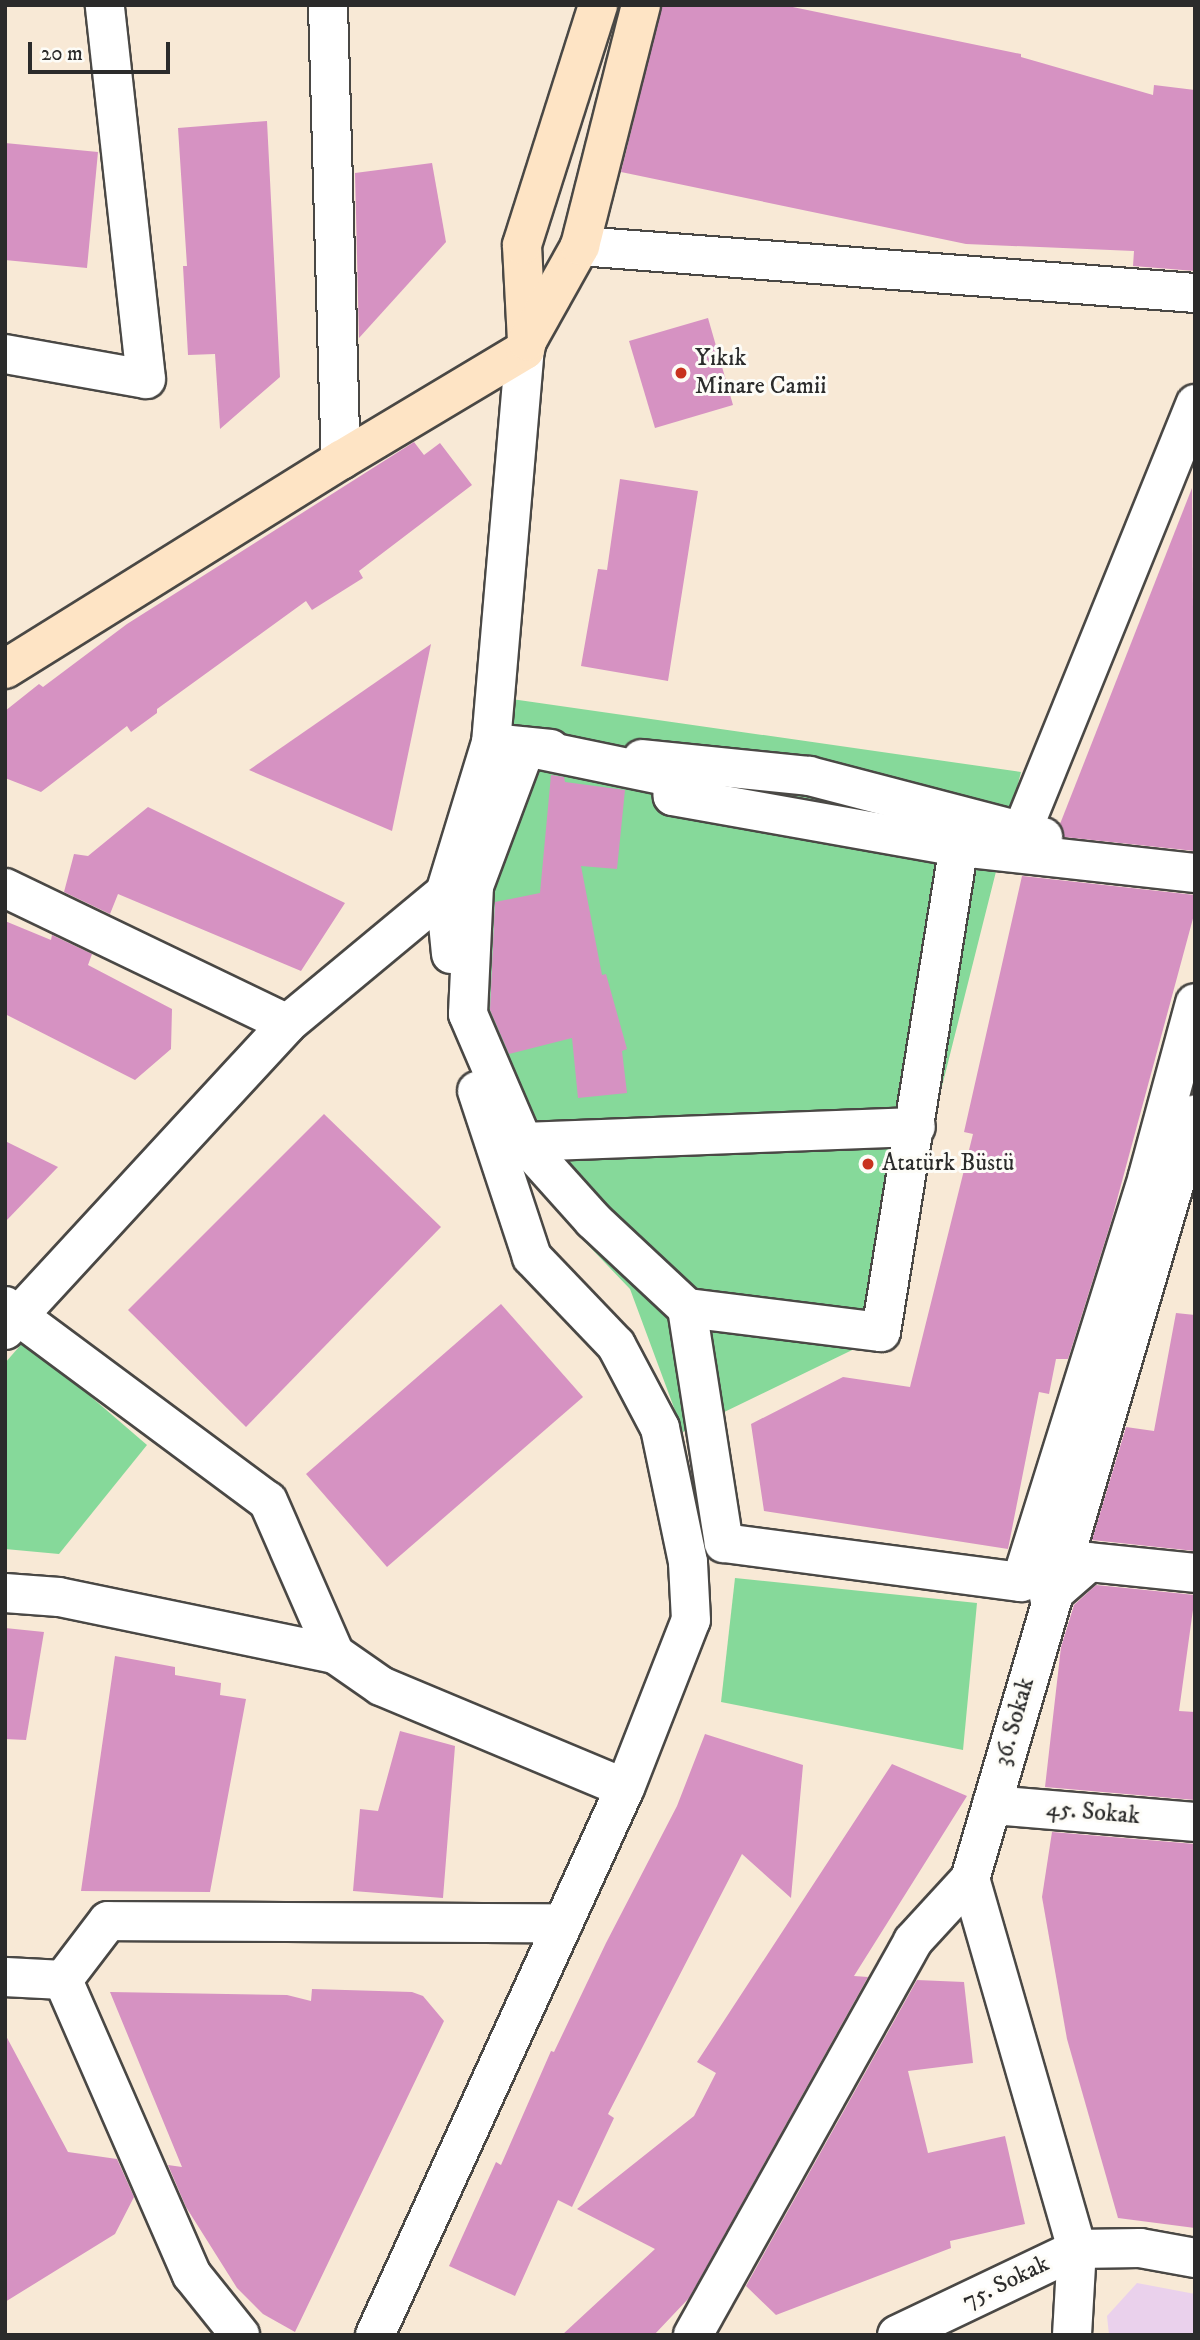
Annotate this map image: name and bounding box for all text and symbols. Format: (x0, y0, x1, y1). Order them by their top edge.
scale bar (32, 28, 173, 72)
text: 20 m (41, 41, 83, 67)
place label: Yıkık Minare Camii (695, 345, 826, 401)
marker: Yıkık Minare Camii (673, 365, 689, 381)
place label: Atatürk Büstü (882, 1150, 1014, 1178)
marker: Atatürk Büstü (860, 1156, 876, 1172)
street label: 36. Sokak (989, 1675, 1041, 1769)
street label: 45. Sokak (1045, 1795, 1141, 1831)
street label: 75. Sokak (958, 2250, 1054, 2316)

